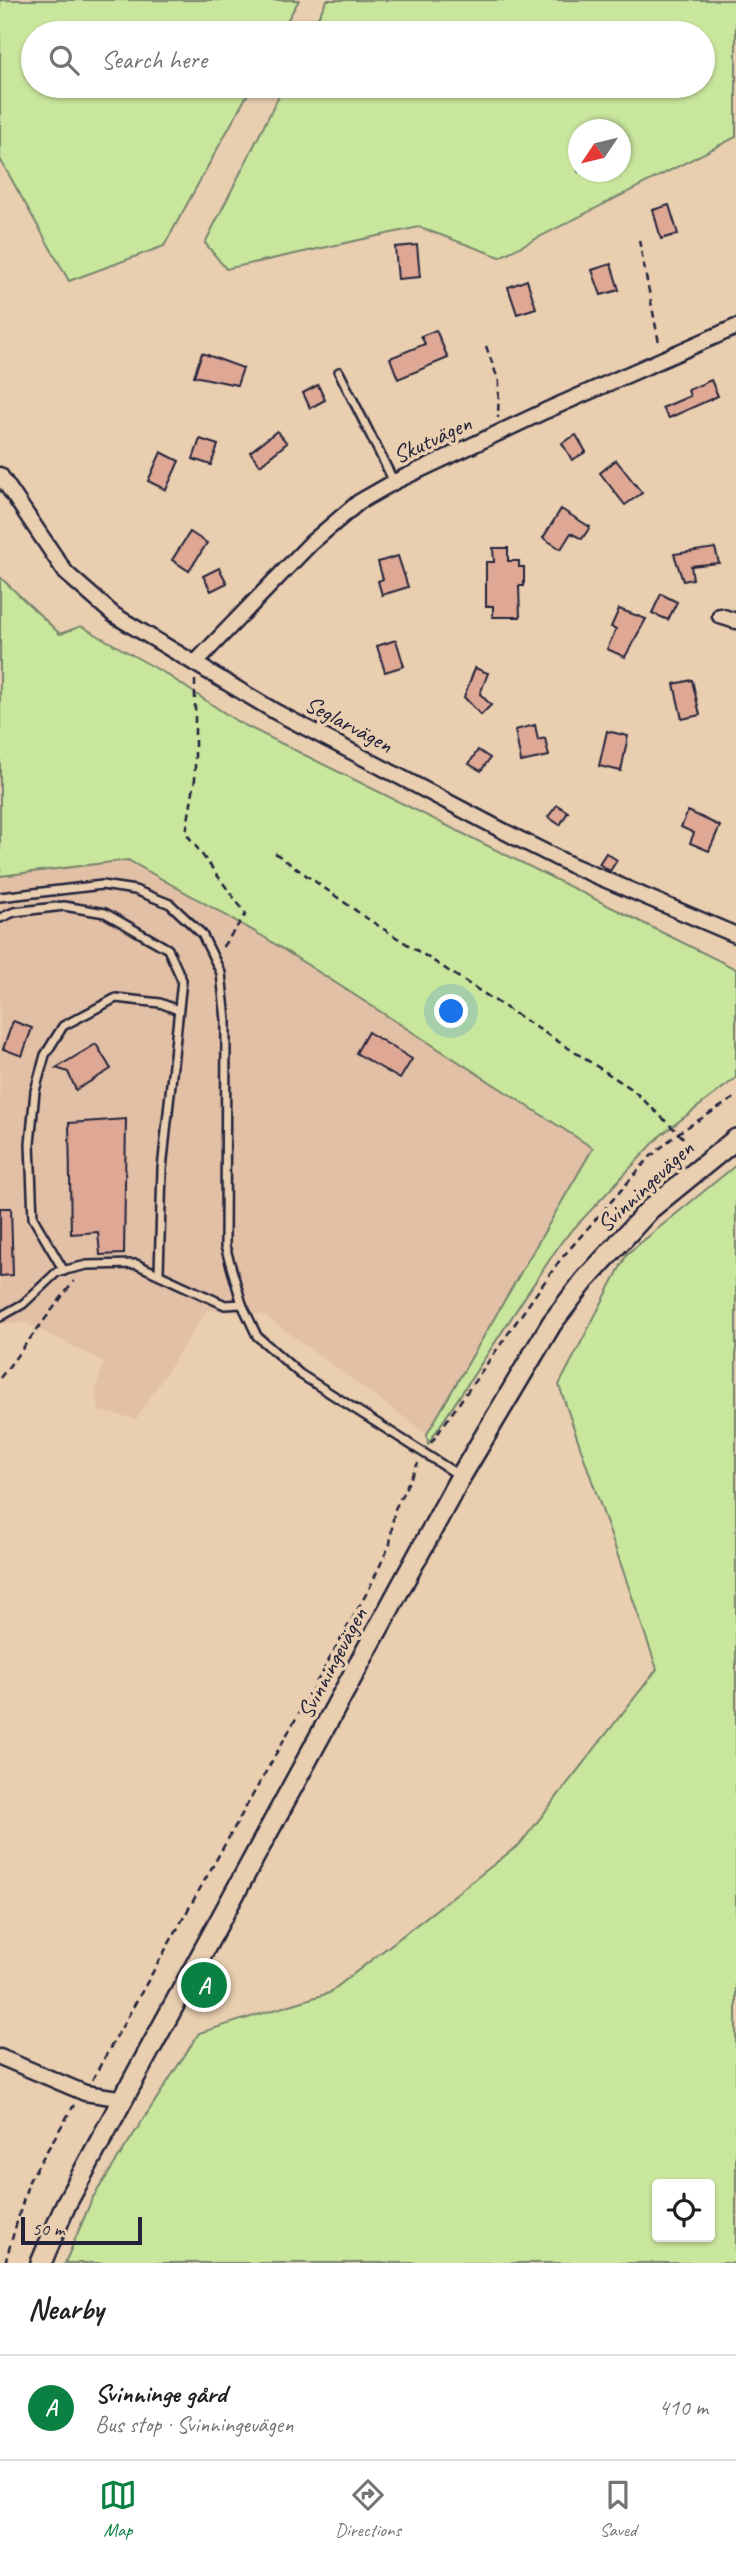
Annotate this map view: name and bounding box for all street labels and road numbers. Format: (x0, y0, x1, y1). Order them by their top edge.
street label: Skutvägen (388, 408, 476, 470)
street label: Seglarvägen (300, 688, 398, 760)
street label: Svinningevägen (590, 1133, 700, 1239)
street label: Svinningevägen (290, 1602, 374, 1724)

